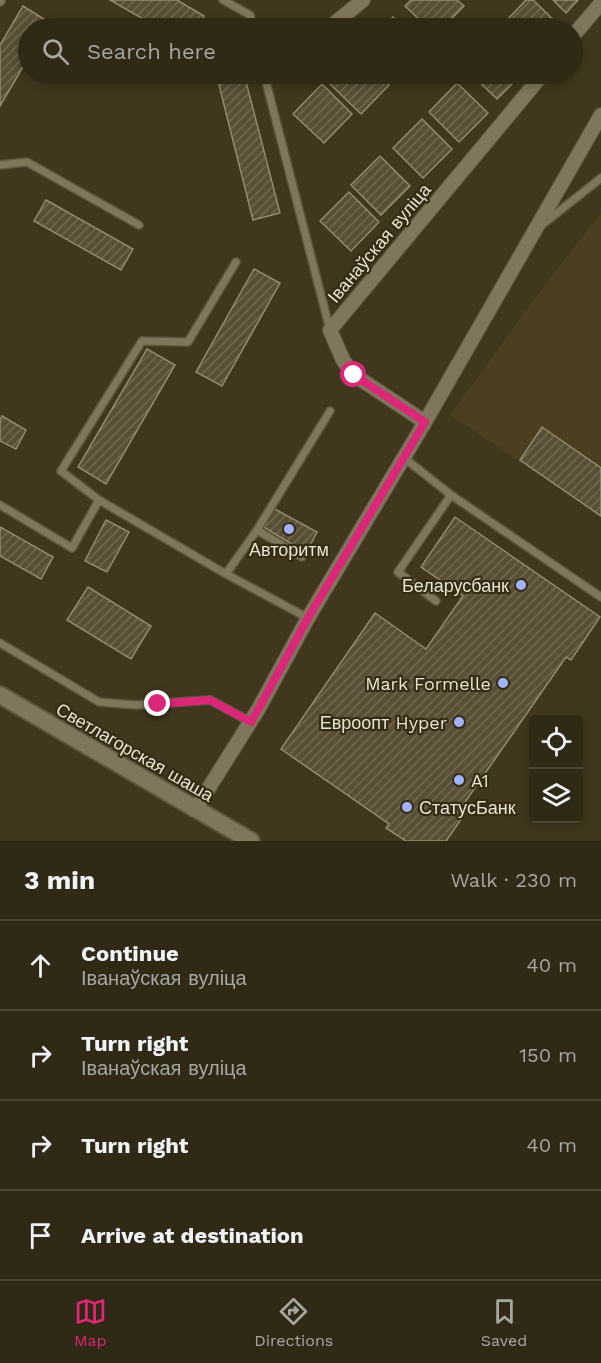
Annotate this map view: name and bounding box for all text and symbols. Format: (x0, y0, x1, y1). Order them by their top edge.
search box (18, 18, 583, 84)
icon: search (39, 35, 72, 68)
text: Search here (87, 39, 216, 64)
street label: Іванаўская вуліца (323, 178, 436, 307)
route start (340, 361, 366, 387)
marker: Авторитм (282, 522, 296, 536)
place label: Авторитм (249, 539, 329, 560)
place label: Беларусбанк (402, 575, 509, 596)
marker: Беларусбанк (514, 578, 528, 592)
place label: Mark Formelle (365, 673, 491, 694)
marker: Mark Formelle (496, 676, 510, 690)
route end (144, 690, 170, 716)
street label: Светлагорская шаша (52, 698, 218, 806)
place label: Евроопт Hyper (320, 712, 447, 733)
marker: Евроопт Hyper (452, 715, 466, 729)
map controls (529, 715, 583, 823)
button: locate (529, 715, 583, 769)
button: layers (529, 769, 583, 823)
place label: A1 (471, 770, 489, 791)
marker: A1 (452, 773, 466, 787)
place label: СтатусБанк (419, 797, 516, 818)
marker: СтатусБанк (400, 800, 414, 814)
text: 3 min (24, 865, 95, 895)
text: Walk · 230 m (450, 868, 577, 892)
text: Continue (81, 941, 179, 966)
icon: ahead (24, 949, 57, 982)
text: 40 m (526, 953, 577, 977)
text: Іванаўская вуліца (81, 966, 247, 990)
text: Turn right (81, 1031, 188, 1056)
icon: right (24, 1039, 57, 1072)
text: 150 m (519, 1043, 577, 1067)
text: Іванаўская вуліца (81, 1056, 247, 1080)
icon: right (24, 1129, 57, 1162)
text: Turn right (81, 1133, 188, 1158)
text: 40 m (526, 1133, 577, 1157)
icon: arrive (24, 1219, 57, 1252)
text: Arrive at destination (81, 1223, 304, 1248)
tab: Map (74, 1295, 107, 1350)
tab: Directions (254, 1295, 333, 1350)
tab: Saved (481, 1295, 527, 1350)

